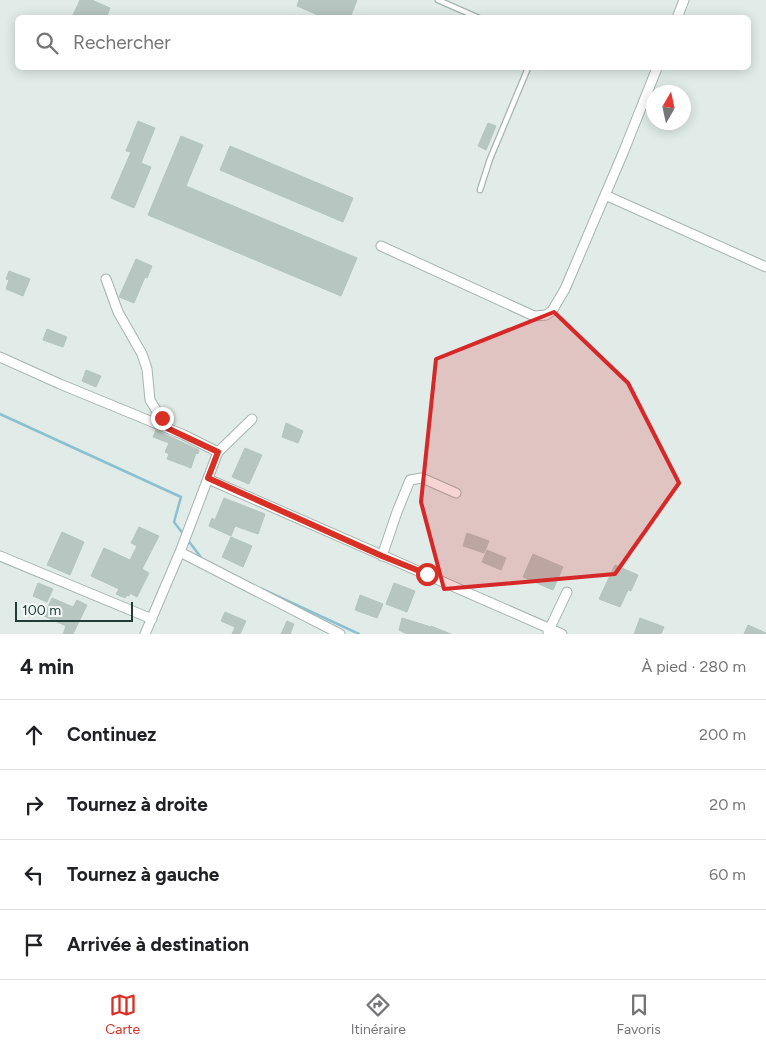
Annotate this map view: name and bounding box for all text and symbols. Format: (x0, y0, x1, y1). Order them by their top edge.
search box (15, 15, 751, 70)
icon: search (33, 29, 61, 57)
text: Rechercher (73, 31, 171, 54)
north arrow (646, 85, 691, 130)
route end (151, 407, 174, 430)
route start (416, 563, 439, 586)
scale bar (15, 599, 132, 622)
text: 100 m (22, 602, 61, 619)
text: 4 min (20, 654, 74, 679)
text: À pied · 280 m (641, 657, 746, 676)
icon: ahead (20, 721, 48, 749)
text: Continuez (67, 723, 156, 746)
text: 200 m (699, 725, 746, 744)
icon: right (20, 791, 48, 819)
text: Tournez à droite (67, 793, 208, 816)
text: 20 m (709, 795, 746, 814)
icon: left (20, 861, 48, 889)
text: Tournez à gauche (67, 863, 219, 886)
text: 60 m (709, 865, 746, 884)
icon: arrive (20, 931, 48, 959)
text: Arrivée à destination (67, 933, 249, 956)
tab: Carte (105, 991, 140, 1038)
tab: Itinéraire (351, 991, 406, 1038)
tab: Favoris (616, 991, 661, 1038)

